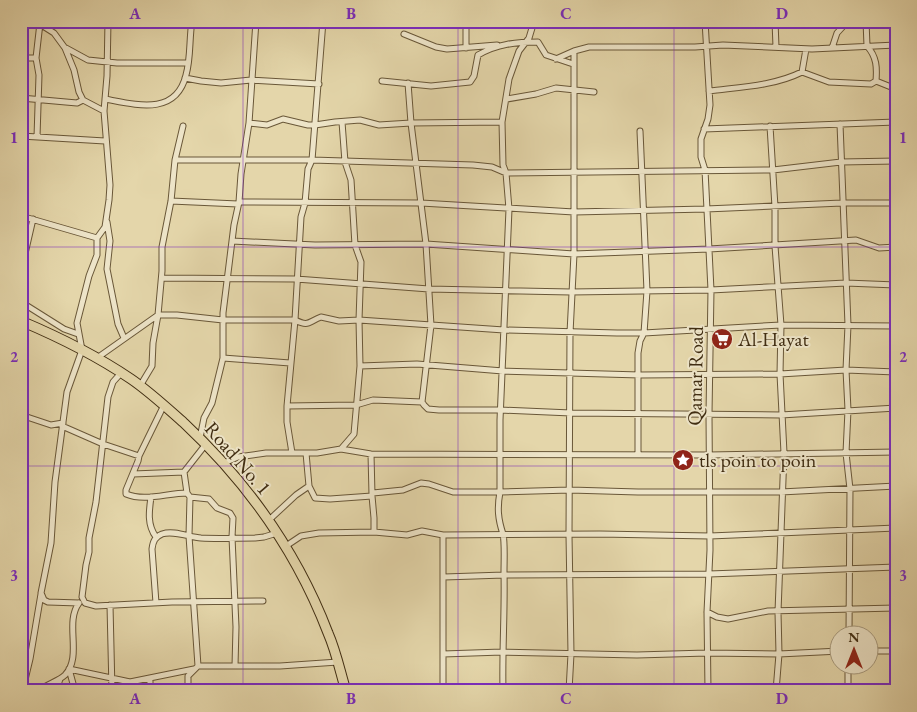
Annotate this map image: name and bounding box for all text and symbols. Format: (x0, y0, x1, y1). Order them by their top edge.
text: A (128, 3, 141, 24)
text: B (346, 3, 356, 24)
text: C (560, 3, 572, 24)
text: D (776, 3, 788, 24)
text: 1 (10, 127, 18, 148)
text: 1 (899, 127, 907, 148)
street label: Qamar Road (681, 325, 709, 426)
place label: Al-Hayat (737, 326, 810, 352)
supermarket icon: Al-Hayat (710, 327, 734, 351)
text: 2 (10, 346, 19, 367)
text: 2 (899, 346, 908, 367)
street label: Road No. 1 (199, 416, 277, 500)
place label: tls poin to poin (699, 447, 817, 473)
place icon: tls poin to poin (671, 448, 695, 472)
text: 3 (10, 565, 18, 586)
text: 3 (899, 565, 907, 586)
north arrow (830, 624, 880, 674)
text: N (848, 628, 860, 646)
text: A (128, 688, 141, 709)
text: B (346, 688, 356, 709)
text: C (560, 688, 572, 709)
text: D (776, 688, 788, 709)

